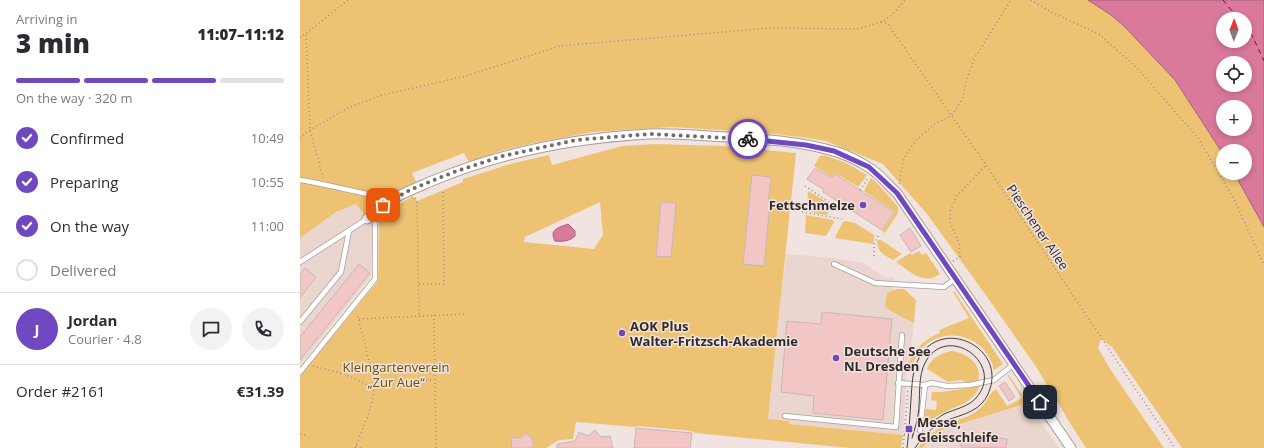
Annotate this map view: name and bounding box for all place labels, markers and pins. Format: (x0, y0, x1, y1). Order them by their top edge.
pin (366, 188, 400, 222)
place label: Fettschmelze (769, 196, 855, 214)
marker: Fettschmelze (858, 200, 868, 210)
place label: AOK Plus Walter-Fritzsch-Akademie (630, 317, 798, 350)
marker: AOK Plus Walter-Fritzsch-Akademie (617, 328, 627, 338)
place label: Deutsche See NL Dresden (844, 342, 931, 375)
marker: Deutsche See NL Dresden (831, 353, 841, 363)
pin (1023, 385, 1057, 419)
place label: Messe, Gleisschleife (917, 413, 999, 446)
marker: Messe, Gleisschleife (904, 424, 914, 434)

